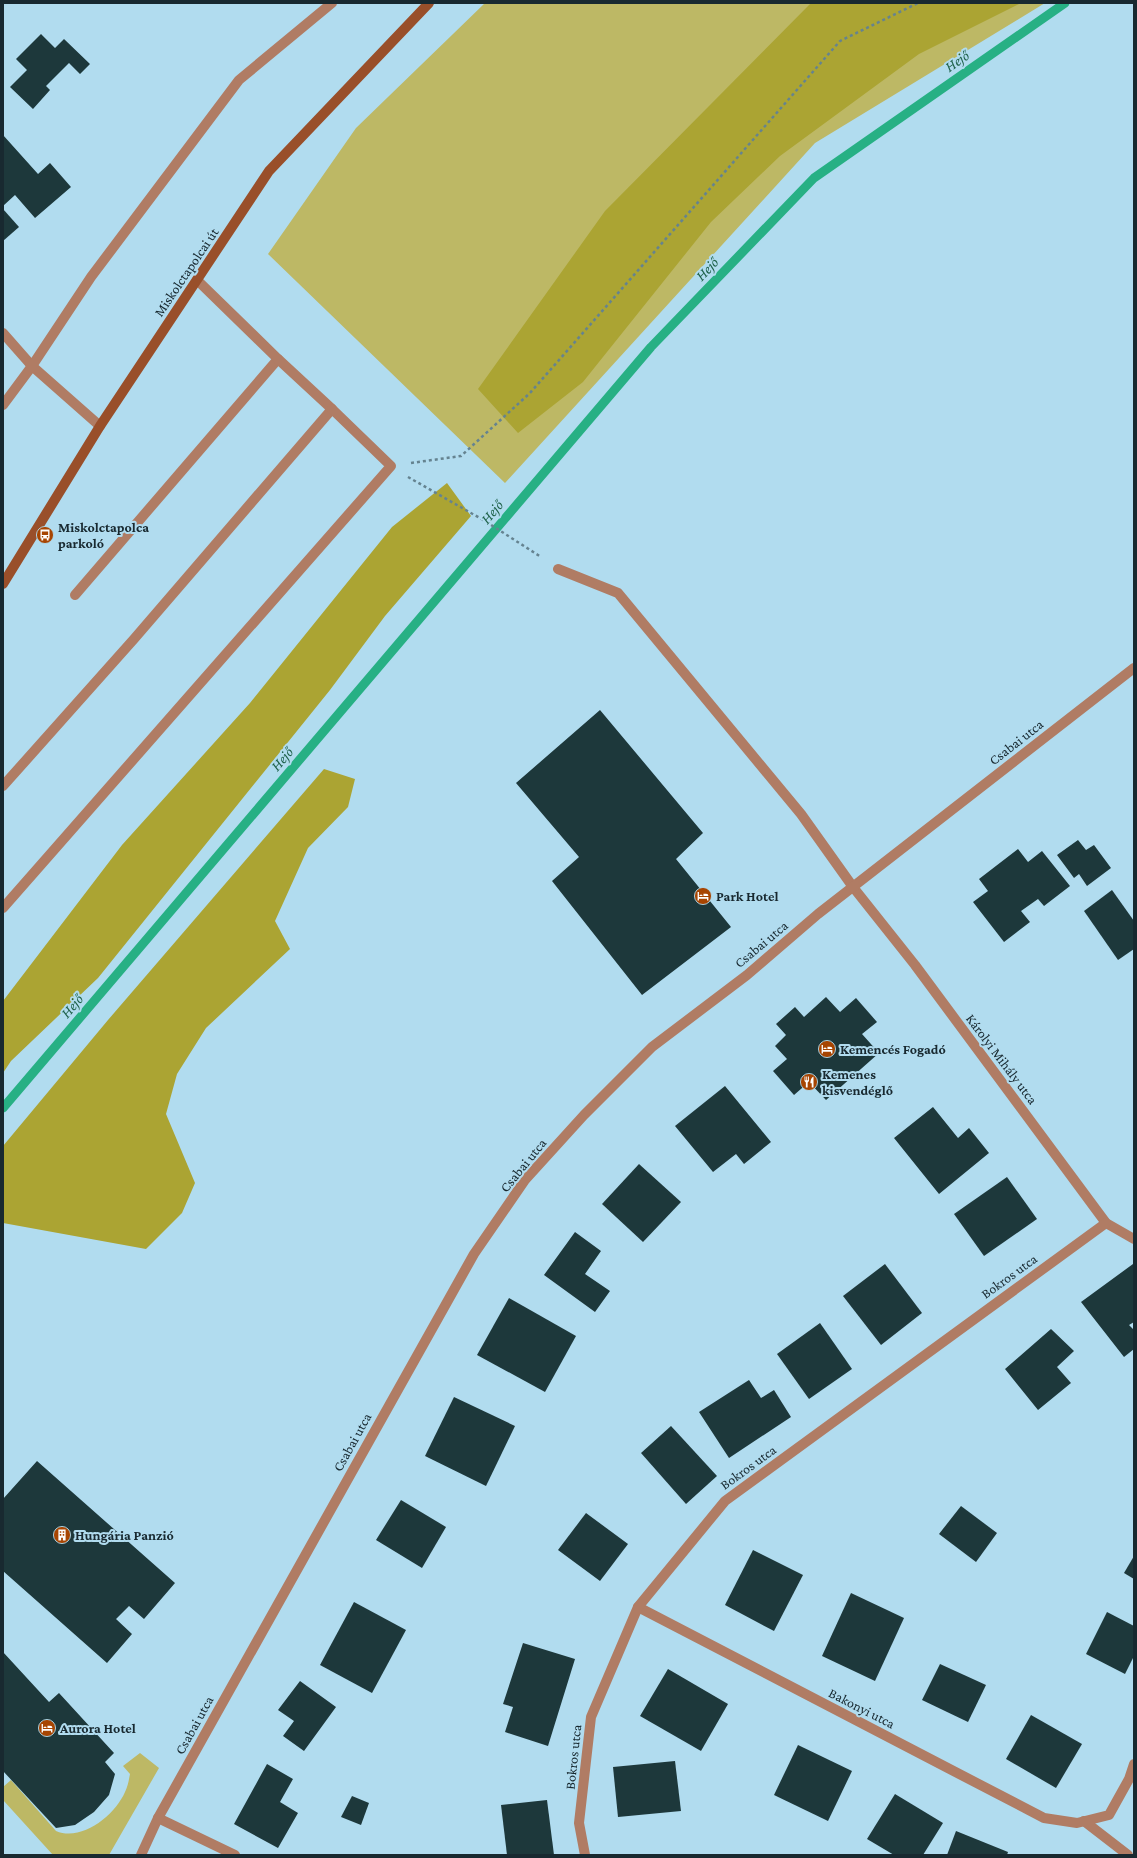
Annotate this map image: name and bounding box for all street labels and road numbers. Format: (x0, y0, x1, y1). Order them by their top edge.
street label: Miskolctapolcai út (150, 224, 222, 319)
street label: Csabai utca (986, 716, 1047, 768)
street label: Csabai utca (731, 917, 791, 971)
street label: Károlyi Mihály utca (963, 1011, 1041, 1108)
street label: Csabai utca (497, 1135, 550, 1195)
street label: Bokros utca (978, 1250, 1041, 1302)
street label: Csabai utca (329, 1409, 375, 1474)
street label: Bokros utca (717, 1441, 780, 1493)
street label: Bakonyi utca (826, 1684, 898, 1732)
street label: Csabai utca (171, 1692, 217, 1757)
street label: Bokros utca (562, 1723, 584, 1790)

